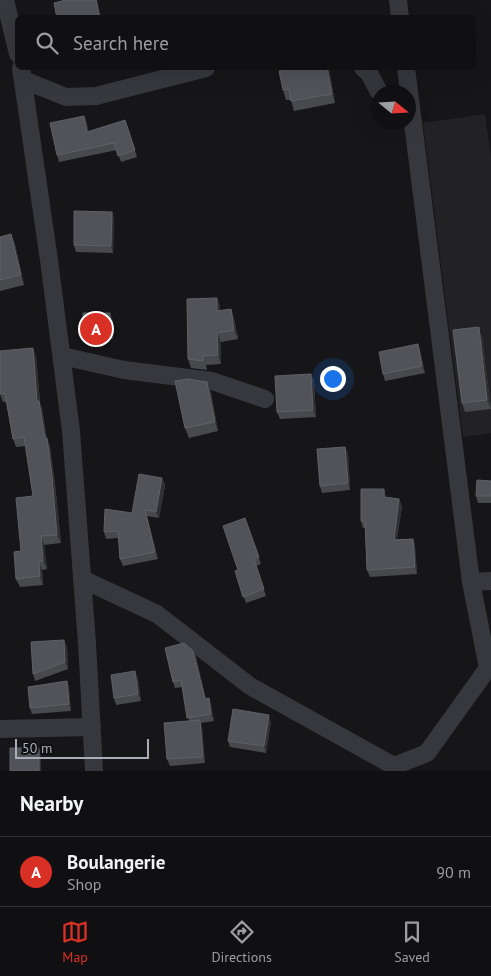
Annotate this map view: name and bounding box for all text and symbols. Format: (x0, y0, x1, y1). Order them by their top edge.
search box (15, 15, 476, 70)
icon: search (33, 29, 61, 57)
text: Search here (73, 31, 169, 55)
north arrow (371, 85, 416, 130)
pin: A (80, 310, 112, 348)
your location (320, 366, 346, 392)
scale bar (15, 736, 149, 759)
text: 50 m (22, 739, 52, 757)
text: Nearby (20, 790, 83, 817)
text: Boulangerie (67, 850, 165, 874)
text: A (31, 862, 41, 882)
text: 90 m (436, 862, 471, 882)
text: Shop (67, 874, 101, 894)
tab: Map (61, 918, 89, 966)
tab: Directions (211, 918, 272, 966)
tab: Saved (394, 918, 430, 966)

